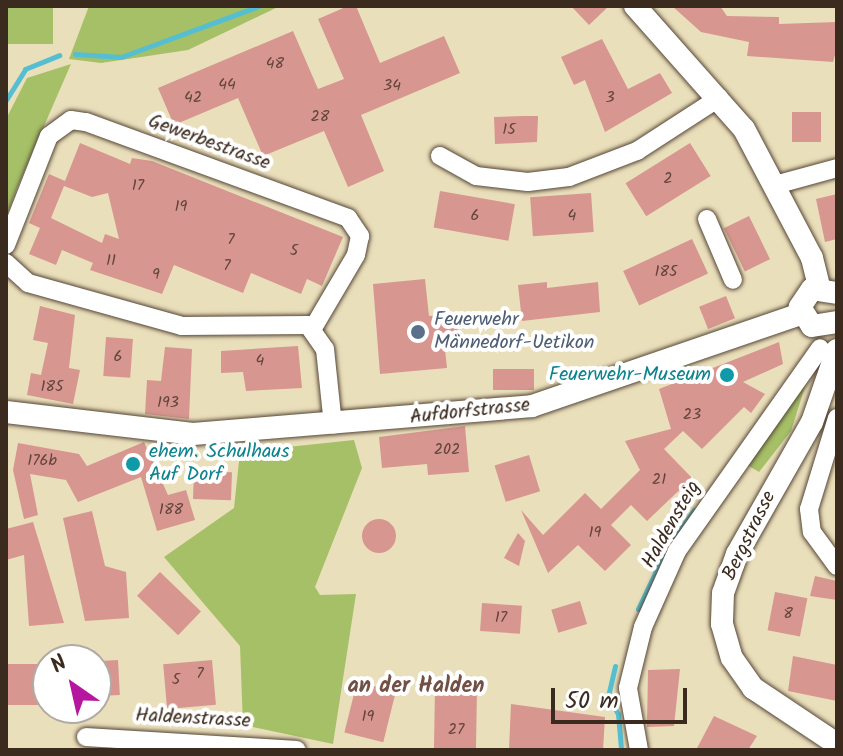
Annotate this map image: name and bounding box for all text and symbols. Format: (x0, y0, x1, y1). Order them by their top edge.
house number: 48 (266, 54, 284, 74)
house number: 44 (218, 75, 236, 95)
house number: 34 (383, 76, 401, 96)
house number: 42 (184, 88, 202, 108)
house number: 3 (605, 88, 615, 108)
house number: 28 (311, 107, 329, 127)
street label: Gewerbestrasse (145, 110, 273, 176)
house number: 15 (502, 120, 516, 140)
house number: 2 (663, 169, 673, 189)
house number: 17 (132, 176, 144, 196)
house number: 19 (175, 197, 187, 217)
house number: 6 (471, 206, 479, 226)
house number: 4 (568, 206, 576, 226)
house number: 7 (227, 230, 235, 250)
house number: 5 (290, 241, 298, 261)
house number: 11 (106, 251, 116, 271)
house number: 7 (223, 256, 231, 276)
house number: 185 (654, 262, 678, 282)
house number: 9 (152, 265, 160, 285)
place label: Feuerwehr Männedorf-Uetikon (434, 308, 594, 355)
marker: Feuerwehr Männedorf-Uetikon (409, 323, 427, 341)
house number: 6 (114, 347, 122, 367)
house number: 4 (256, 351, 264, 371)
place label: Feuerwehr-Museum (549, 363, 711, 387)
marker: Feuerwehr-Museum (718, 366, 736, 384)
house number: 185 (40, 377, 64, 397)
house number: 193 (157, 393, 179, 413)
street label: Aufdorfstrasse (409, 394, 531, 430)
house number: 23 (683, 405, 701, 425)
place label: ehem. Schulhaus Auf Dorf (149, 440, 289, 487)
house number: 202 (434, 440, 460, 460)
house number: 176b (27, 451, 57, 471)
marker: ehem. Schulhaus Auf Dorf (124, 455, 142, 473)
house number: 21 (652, 470, 666, 490)
street label: Haldensteig (637, 477, 707, 573)
street label: Bergstrasse (718, 488, 782, 584)
house number: 188 (159, 500, 183, 520)
house number: 19 (589, 523, 601, 543)
house number: 8 (783, 604, 793, 624)
house number: 17 (495, 608, 507, 628)
north arrow (32, 644, 112, 724)
text: N (44, 647, 75, 684)
house number: 7 (196, 664, 204, 684)
house number: 5 (172, 670, 180, 690)
scale bar (555, 672, 691, 722)
district label: an der Halden (347, 674, 485, 700)
text: 50 m (565, 682, 619, 721)
street label: Haldenstrasse (135, 704, 251, 734)
house number: 19 (362, 707, 374, 727)
house number: 27 (448, 720, 464, 740)

